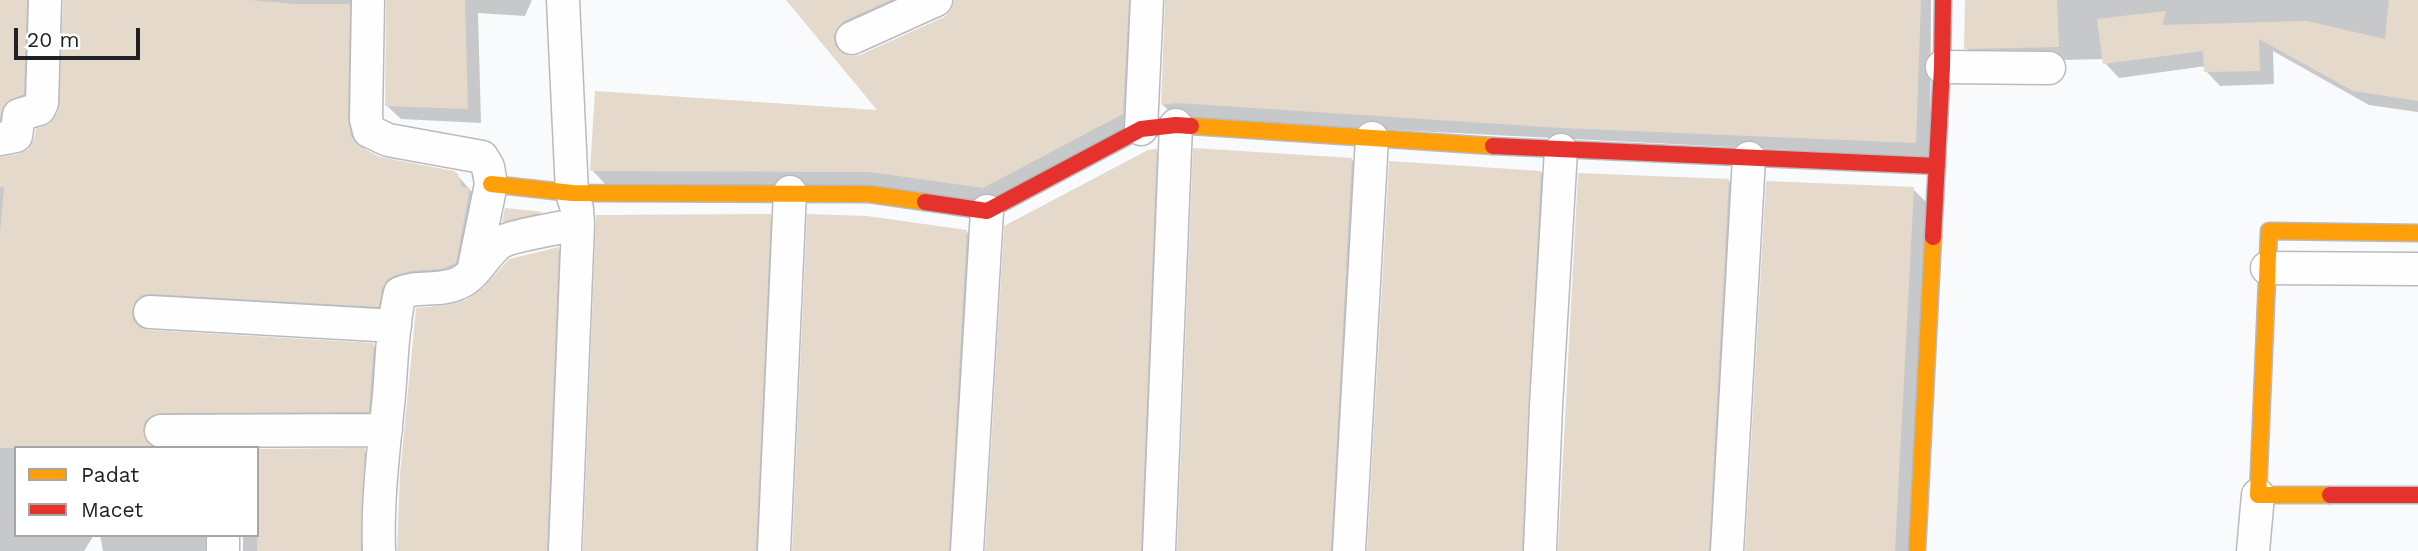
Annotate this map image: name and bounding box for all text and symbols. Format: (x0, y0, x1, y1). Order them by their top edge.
scale bar (18, 14, 144, 58)
text: 20 m (27, 27, 79, 52)
legend (14, 446, 259, 537)
text: Padat (81, 462, 139, 487)
text: Macet (81, 497, 143, 522)

